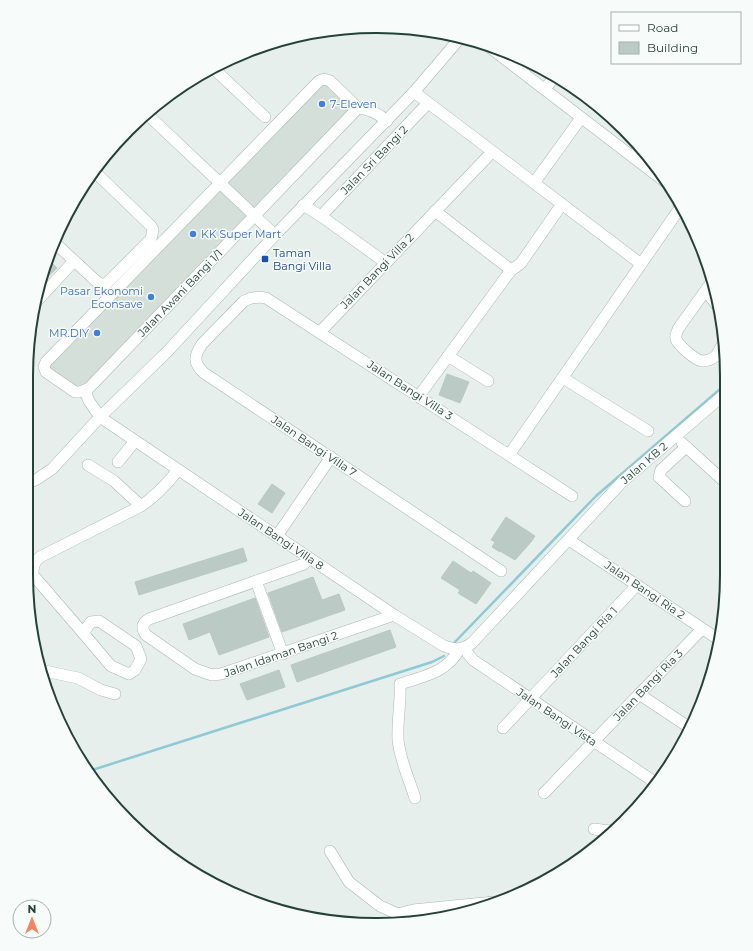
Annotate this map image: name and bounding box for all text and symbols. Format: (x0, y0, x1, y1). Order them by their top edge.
legend (611, 12, 741, 64)
text: Road (647, 20, 678, 35)
text: Building (647, 40, 698, 55)
place label: 7-Eleven (330, 97, 377, 111)
marker: 7-Eleven (317, 99, 327, 109)
street label: Jalan Sri Bangi 2 (337, 123, 410, 198)
place label: KK Super Mart (201, 227, 282, 241)
marker: KK Super Mart (188, 229, 198, 239)
street label: Jalan Bangi Villa 2 (337, 230, 417, 312)
street label: Jalan Awani Bangi 1/1 (134, 246, 225, 340)
place label: Taman Bangi Villa (273, 246, 331, 273)
marker: Taman Bangi Villa (260, 254, 270, 264)
place label: Pasar Ekonomi Econsave (60, 284, 143, 311)
marker: Pasar Ekonomi Econsave (146, 292, 156, 302)
place label: MR.DIY (49, 326, 89, 340)
marker: MR.DIY (92, 328, 102, 338)
street label: Jalan Bangi Villa 3 (364, 357, 455, 423)
street label: Jalan Bangi Villa 7 (268, 412, 359, 480)
street label: Jalan KB 2 (617, 439, 670, 488)
street label: Jalan Bangi Villa 8 (235, 505, 326, 573)
street label: Jalan Bangi Ria 2 (601, 557, 688, 622)
street label: Jalan Bangi Ria 1 (547, 604, 620, 681)
street label: Jalan Idaman Bangi 2 (221, 628, 340, 680)
street label: Jalan Bangi Ria 3 (610, 646, 686, 724)
street label: Jalan Bangi Vista (513, 684, 600, 749)
north arrow (12, 899, 52, 939)
text: N (28, 902, 36, 916)

